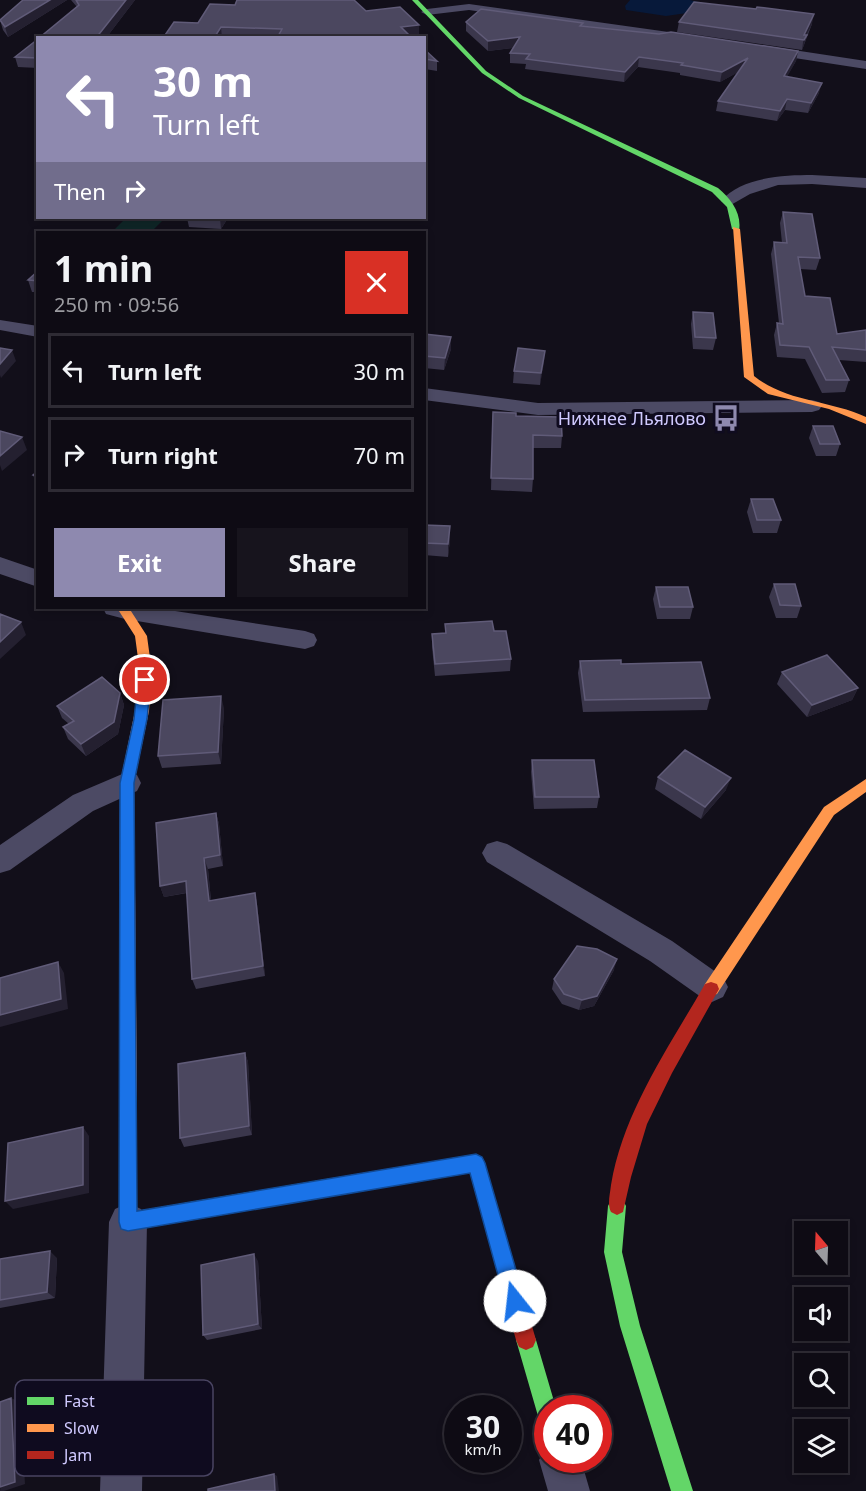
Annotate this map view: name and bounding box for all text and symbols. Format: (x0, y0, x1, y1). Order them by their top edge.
text: 30 m (153, 52, 253, 109)
icon: left (54, 60, 132, 138)
text: Turn left (153, 106, 259, 143)
icon: right (118, 174, 151, 207)
text: Then (54, 176, 106, 206)
text: 1 min (54, 244, 153, 293)
button: close (345, 251, 408, 314)
text: 250 m · 09:56 (54, 291, 179, 318)
icon: left (57, 354, 90, 387)
text: Turn left (108, 356, 202, 386)
text: 30 m (354, 356, 405, 386)
bus stop icon: Нижнее Льялово (711, 403, 741, 433)
place label: Нижнее Льялово (558, 406, 706, 430)
icon: right (57, 438, 90, 471)
text: Turn right (108, 440, 218, 470)
text: 70 m (354, 440, 405, 470)
button: Exit (54, 528, 225, 597)
button: Share (237, 528, 408, 597)
pin (119, 654, 170, 705)
icon: arrive (128, 663, 161, 696)
north arrow (794, 1221, 848, 1275)
map controls (794, 1221, 848, 1473)
position arrow (483, 1269, 547, 1333)
button: sound (794, 1287, 848, 1341)
button: search (794, 1353, 848, 1407)
legend (15, 1380, 213, 1476)
text: Fast (64, 1390, 95, 1412)
speed limit sign: 40 (534, 1395, 612, 1473)
text: 30 (466, 1406, 500, 1447)
text: Slow (64, 1417, 99, 1439)
button: layers (794, 1419, 848, 1473)
text: km/h (465, 1439, 501, 1459)
text: Jam (62, 1444, 92, 1466)

